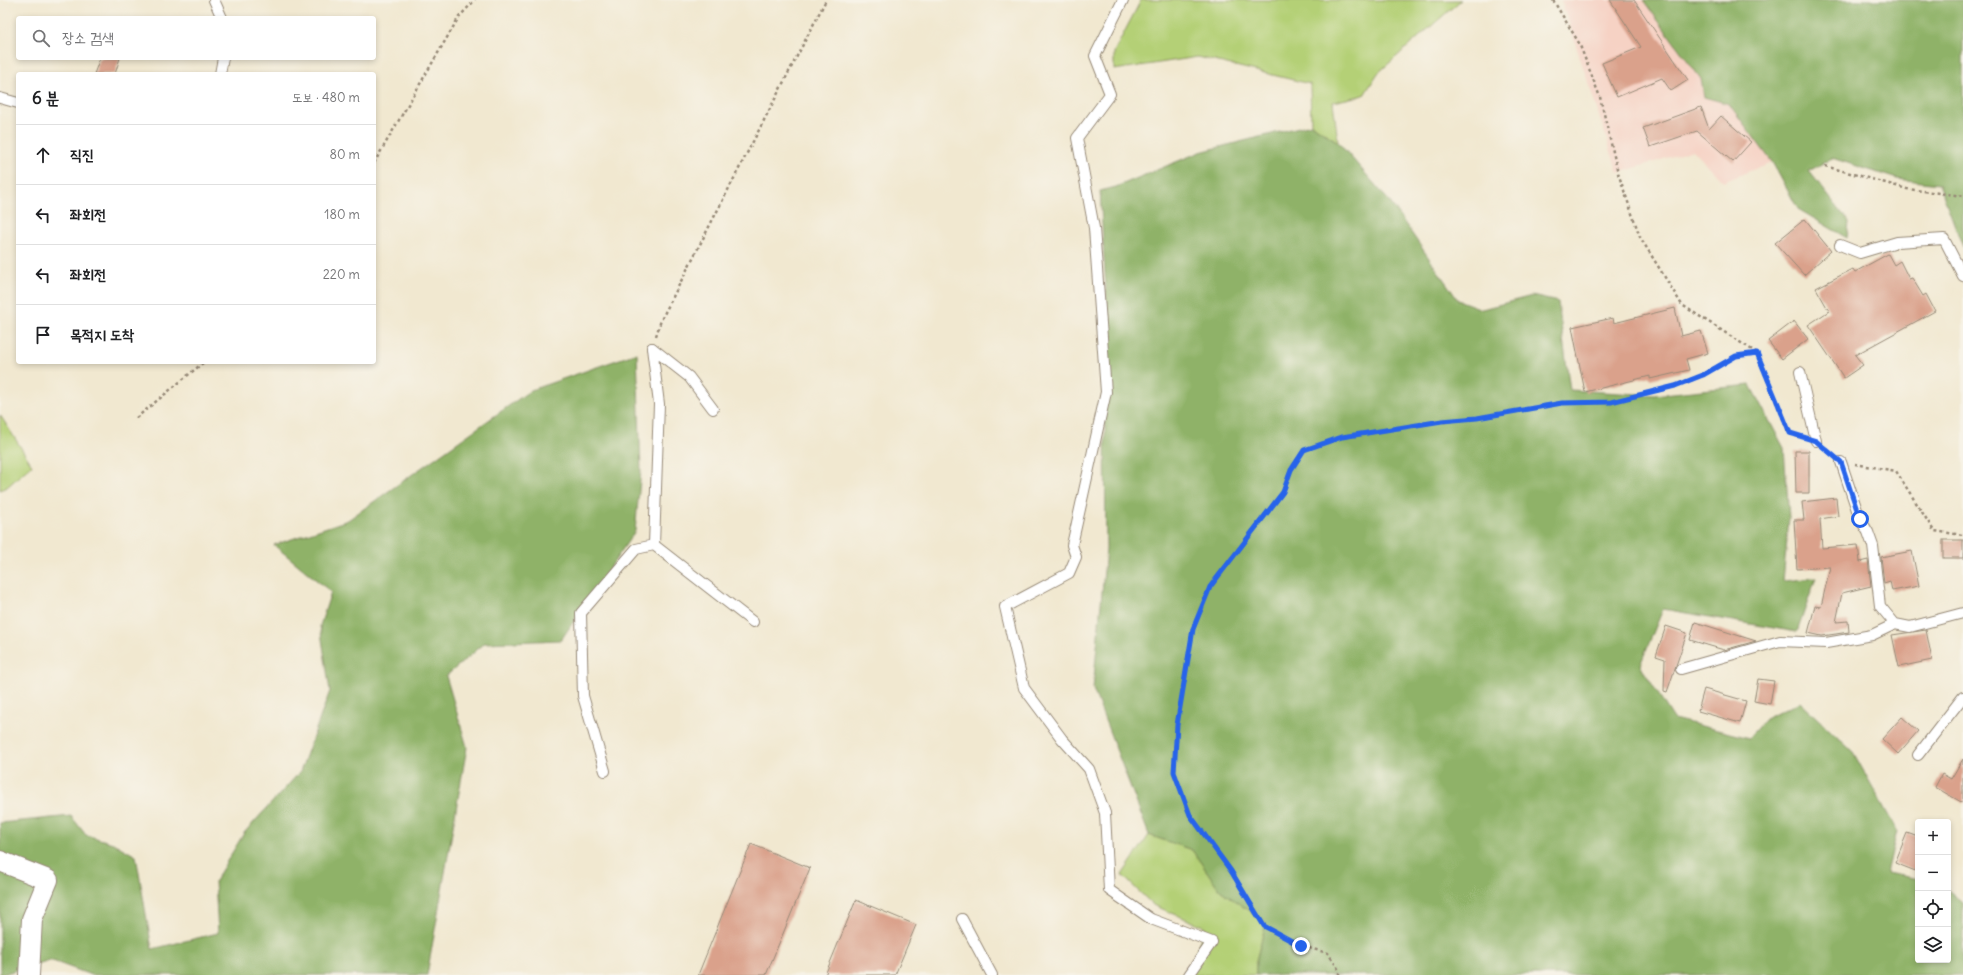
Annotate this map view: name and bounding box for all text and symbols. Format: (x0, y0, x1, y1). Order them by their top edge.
search box (16, 16, 376, 60)
icon: search (30, 27, 52, 49)
text: 장소 검색 (62, 28, 114, 47)
text: 6 분 (32, 87, 60, 109)
text: 도보 · 480 m (292, 89, 360, 106)
icon: ahead (32, 144, 54, 166)
text: 직진 (70, 145, 94, 164)
text: 80 m (329, 146, 360, 163)
icon: left (32, 204, 54, 226)
text: 좌회전 (70, 205, 106, 224)
text: 180 m (324, 206, 360, 223)
icon: left (32, 264, 54, 286)
text: 좌회전 (70, 265, 106, 284)
text: 220 m (323, 266, 360, 283)
icon: arrive (32, 324, 54, 346)
text: 목적지 도착 (70, 325, 134, 344)
route start (1851, 510, 1869, 528)
map controls (1915, 819, 1951, 963)
button: + (1915, 819, 1951, 855)
button: − (1915, 855, 1951, 891)
button: locate (1915, 891, 1951, 927)
button: layers (1915, 927, 1951, 963)
route end (1292, 937, 1310, 955)

